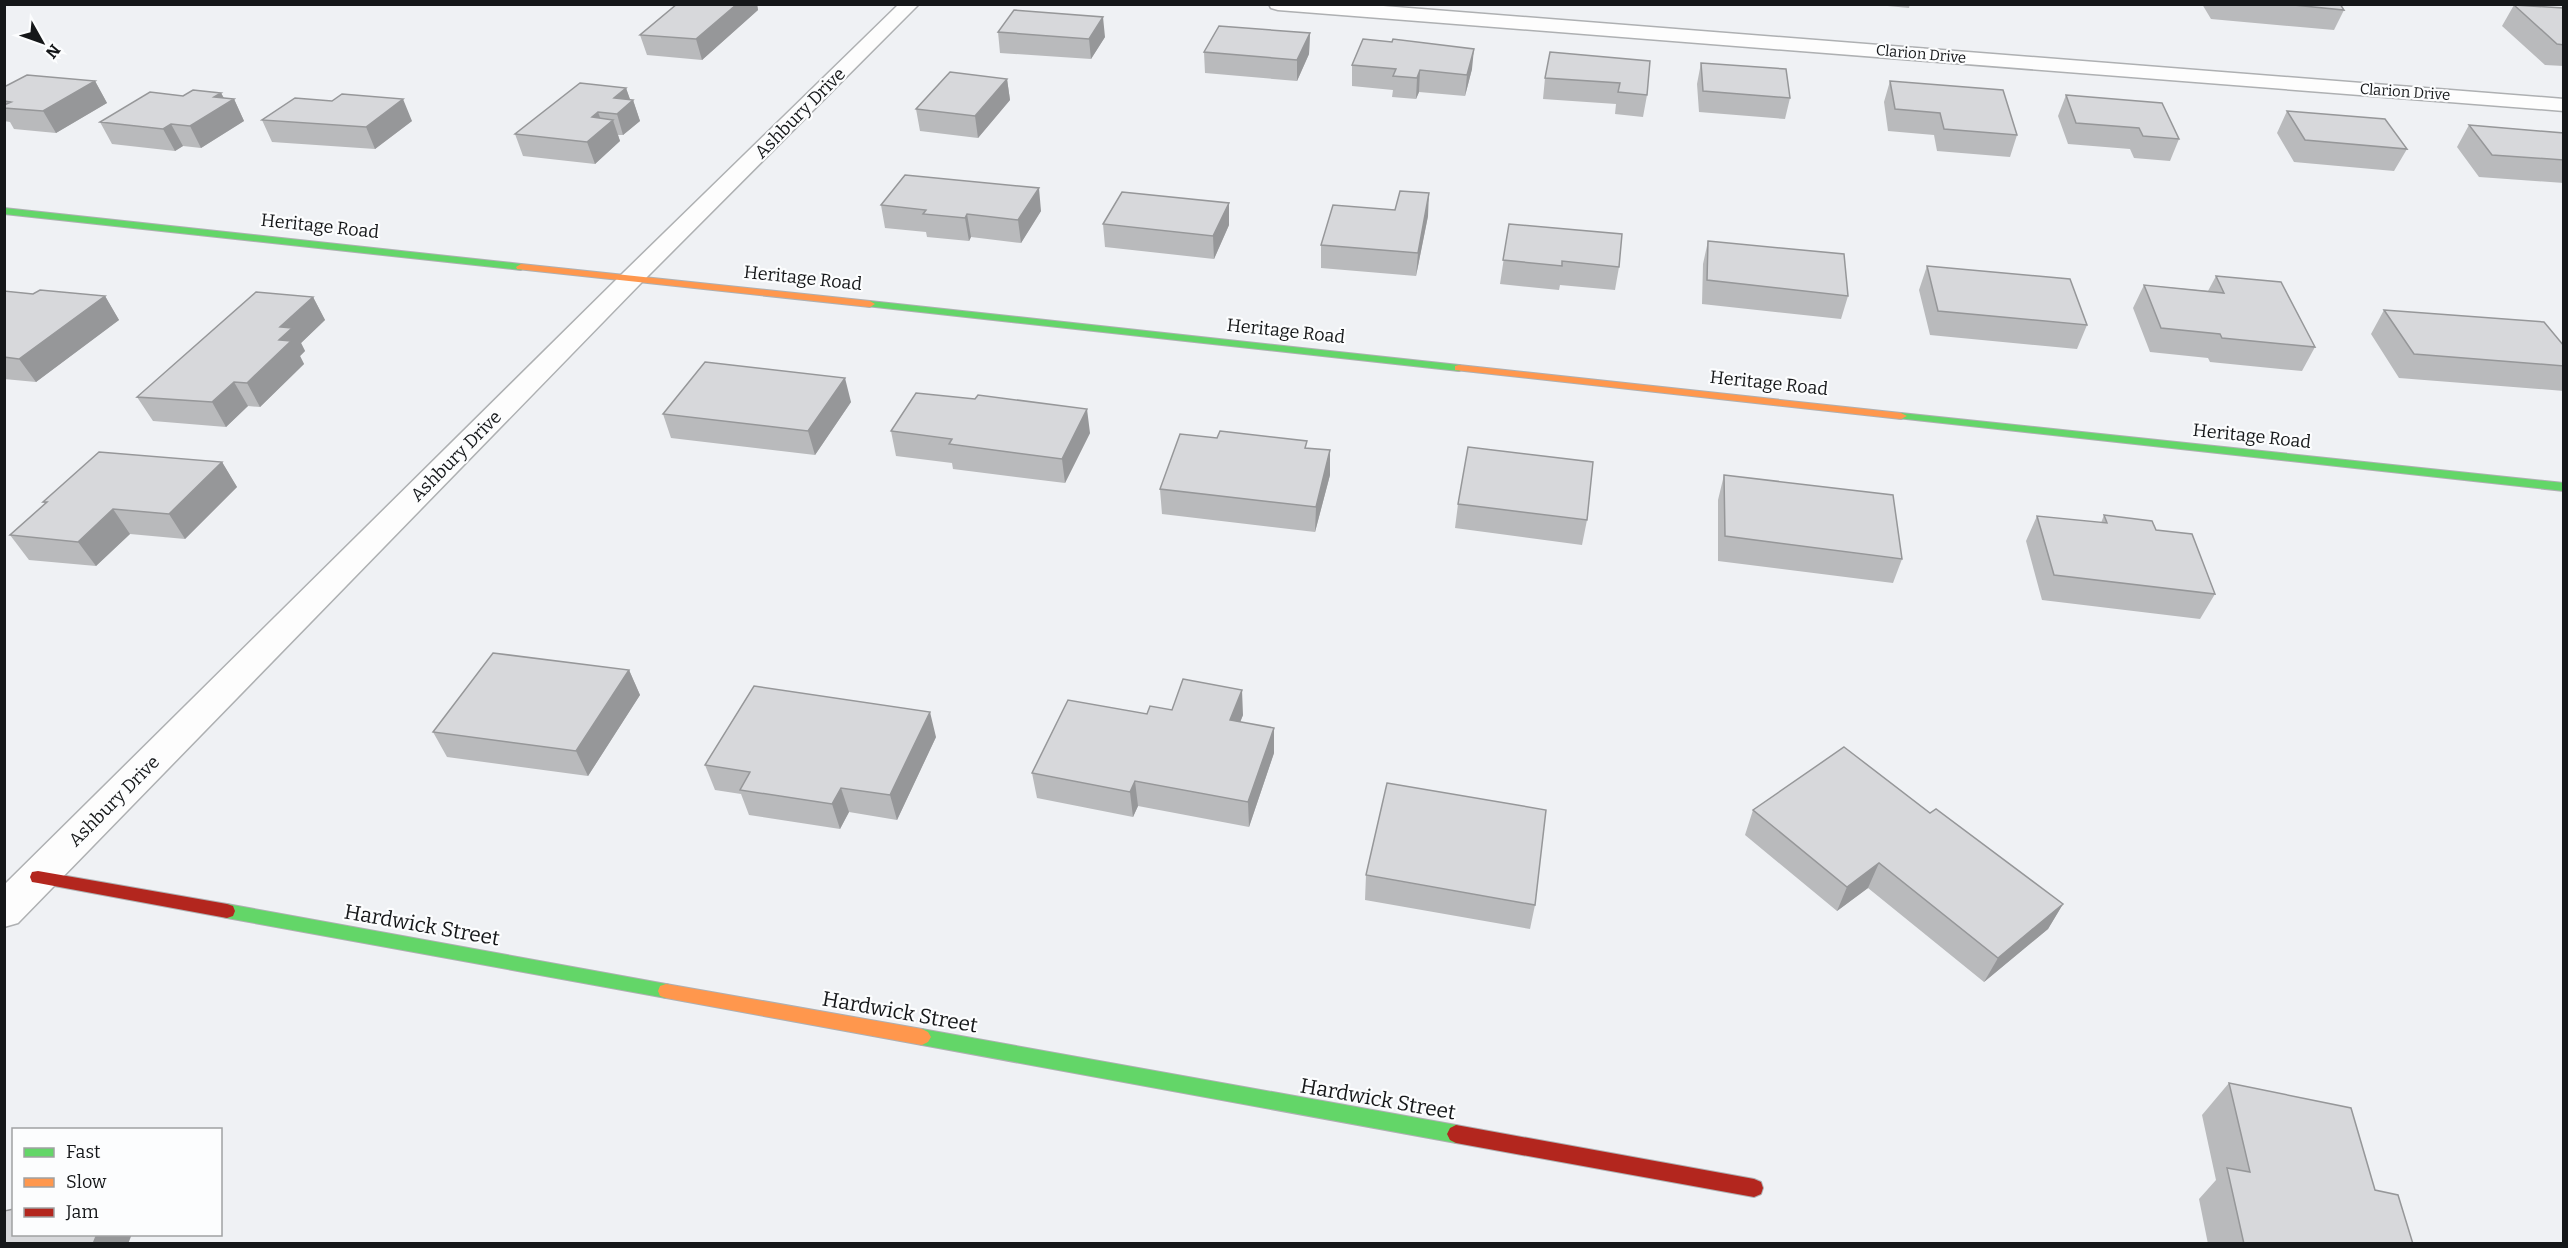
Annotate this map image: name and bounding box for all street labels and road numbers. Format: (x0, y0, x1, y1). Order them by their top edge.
street label: Clarion Drive (1875, 41, 1967, 67)
street label: Ashbury Drive (750, 63, 850, 163)
street label: Clarion Drive (2359, 80, 2451, 104)
street label: Heritage Road (260, 209, 381, 243)
street label: Heritage Road (743, 261, 864, 295)
street label: Heritage Road (1226, 314, 1347, 348)
street label: Heritage Road (1709, 366, 1830, 400)
street label: Ashbury Drive (406, 406, 506, 506)
street label: Heritage Road (2192, 419, 2313, 453)
street label: Ashbury Drive (64, 751, 164, 851)
street label: Hardwick Street (342, 899, 502, 952)
street label: Hardwick Street (820, 986, 980, 1039)
street label: Hardwick Street (1298, 1073, 1458, 1126)

